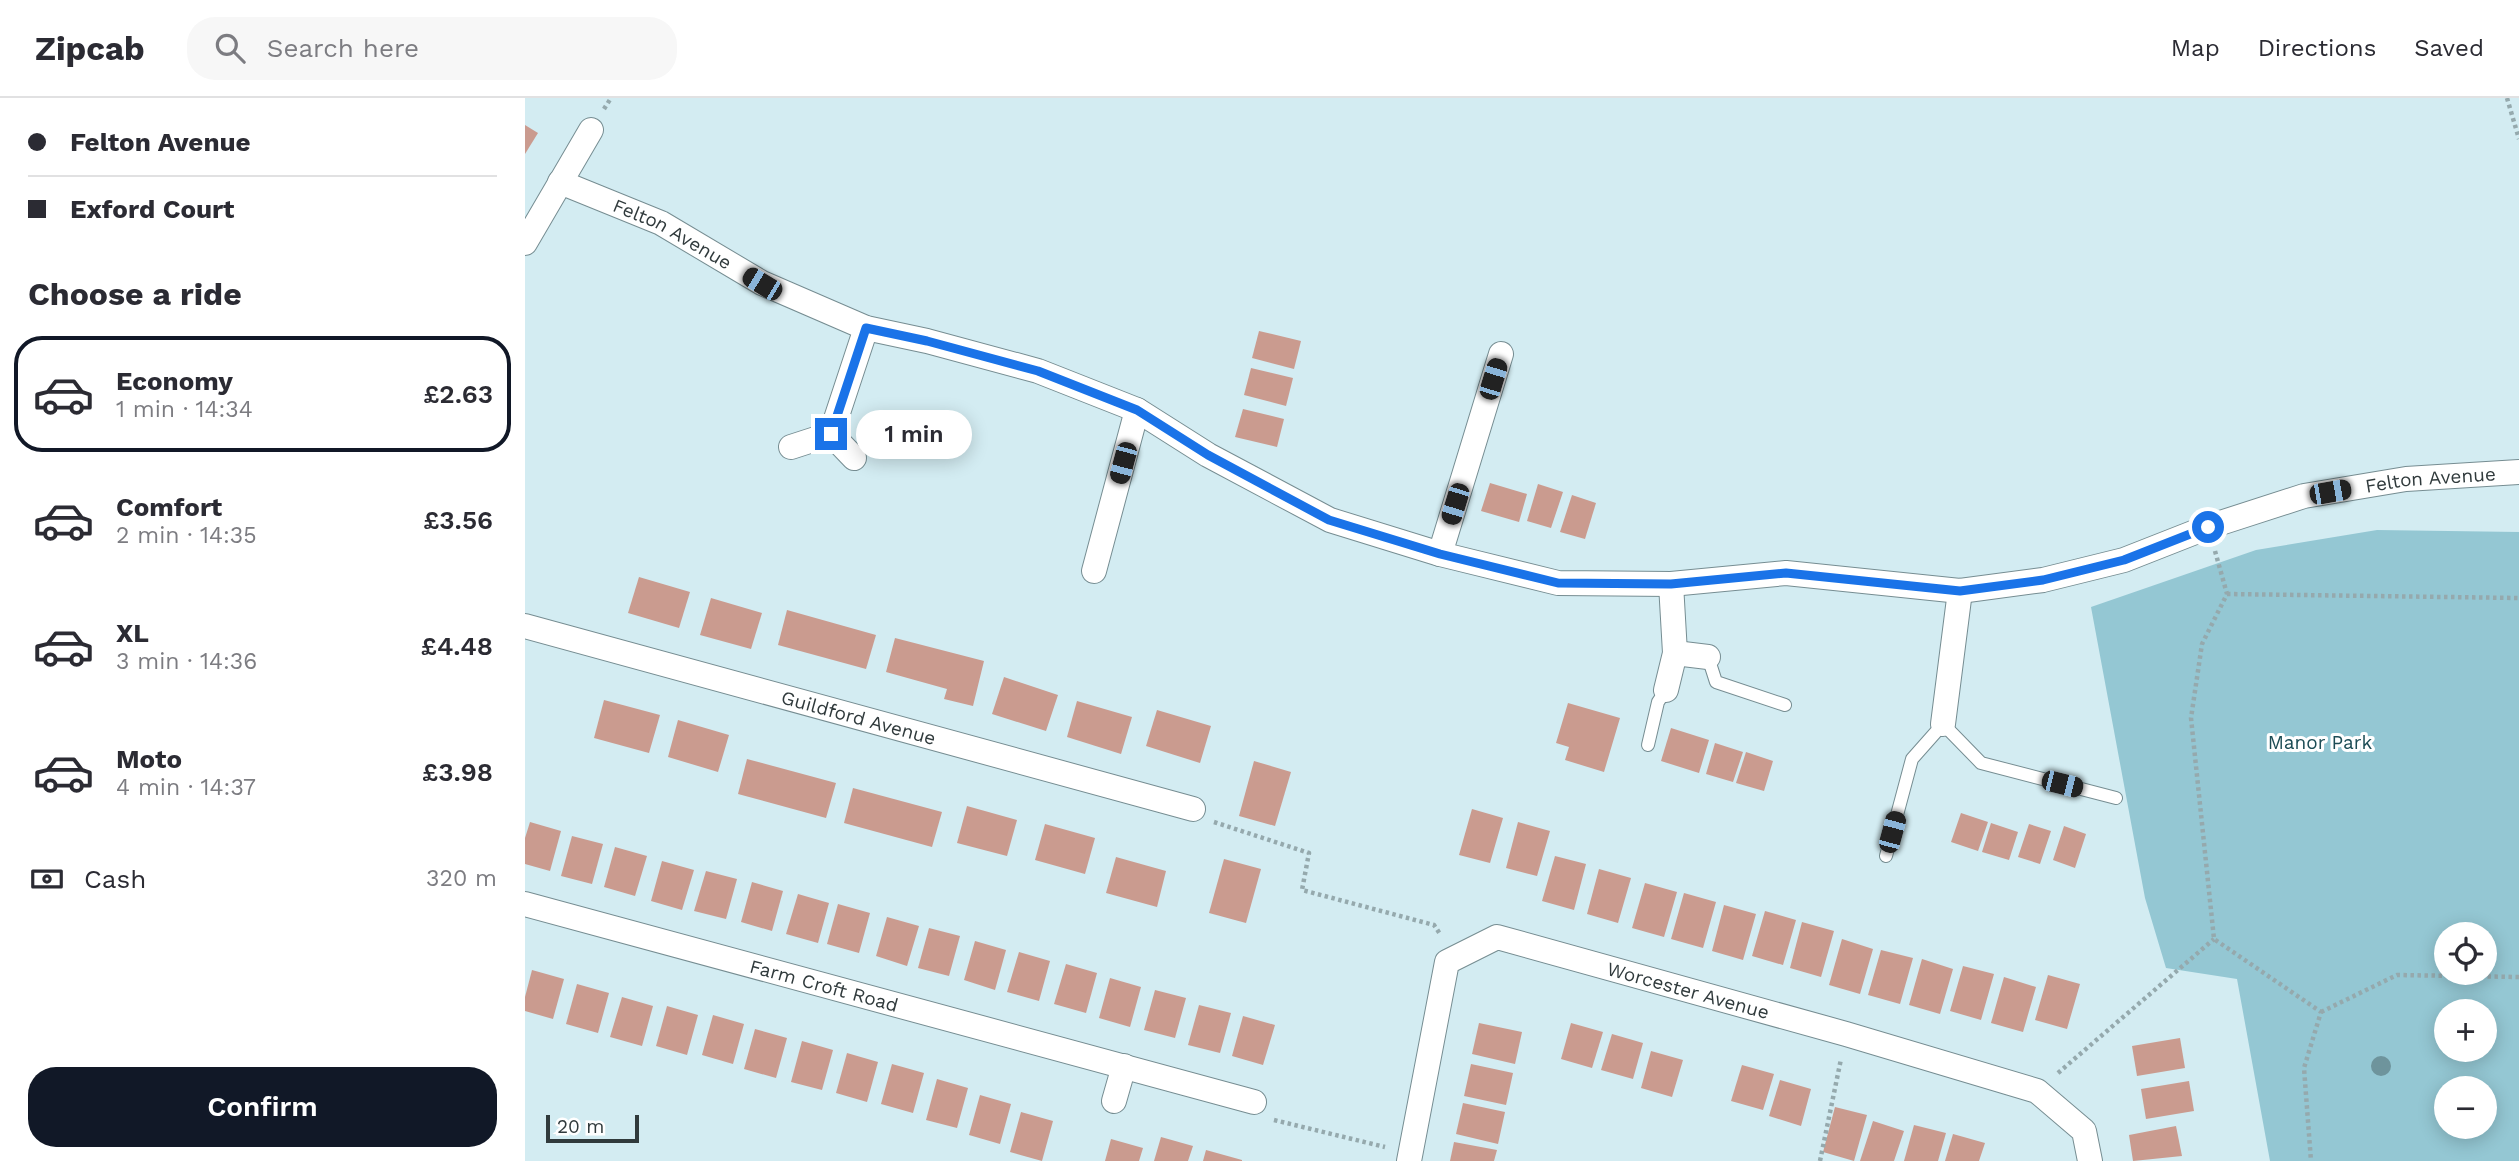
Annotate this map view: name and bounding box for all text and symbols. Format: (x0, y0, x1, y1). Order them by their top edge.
search box (187, 17, 677, 80)
text: Zipcab (35, 29, 145, 68)
icon: search (211, 29, 249, 67)
text: Search here (267, 33, 419, 63)
text: Map (2171, 34, 2220, 62)
text: Directions (2258, 34, 2376, 62)
text: Saved (2414, 34, 2484, 62)
text: Felton Avenue (70, 127, 251, 157)
street label: Felton Avenue (610, 193, 736, 274)
text: Exford Court (70, 194, 234, 224)
car (739, 264, 786, 304)
text: Choose a ride (28, 275, 242, 313)
car (1477, 356, 1510, 402)
icon: car (32, 363, 95, 426)
text: Economy (116, 366, 233, 396)
text: £2.63 (423, 379, 493, 409)
text: 1 min · 14:34 (116, 396, 253, 423)
callout: 1 min (855, 410, 971, 458)
route end (815, 418, 847, 450)
text: 1 min (884, 421, 944, 448)
car (1108, 440, 1139, 486)
street label: Felton Avenue (2363, 462, 2496, 497)
car (2308, 478, 2353, 506)
car (1439, 481, 1472, 527)
icon: car (32, 489, 95, 552)
text: Comfort (116, 492, 222, 522)
text: £3.56 (423, 505, 493, 535)
route start (2192, 511, 2224, 543)
text: 2 min · 14:35 (116, 522, 257, 549)
icon: car (32, 615, 95, 678)
text: XL (116, 618, 149, 648)
text: £4.48 (421, 631, 493, 661)
text: 3 min · 14:36 (116, 648, 257, 675)
street label: Guildford Avenue (779, 685, 939, 750)
park label: Manor Park (2268, 731, 2373, 754)
icon: car (32, 741, 95, 804)
text: Moto (116, 744, 182, 774)
text: £3.98 (422, 757, 493, 787)
car (2040, 769, 2085, 799)
text: 4 min · 14:37 (116, 774, 256, 801)
car (1877, 809, 1908, 855)
icon: cash (28, 860, 66, 898)
text: Cash (84, 864, 146, 894)
text: 320 m (426, 865, 497, 892)
map controls (2434, 922, 2497, 1139)
button: locate (2434, 922, 2497, 985)
street label: Farm Croft Road (747, 954, 901, 1016)
street label: Worcester Avenue (1605, 957, 1772, 1024)
button: + (2434, 999, 2497, 1062)
button: Confirm (28, 1067, 497, 1147)
button: − (2434, 1076, 2497, 1139)
scale bar (546, 1112, 639, 1144)
text: 20 m (557, 1115, 604, 1138)

